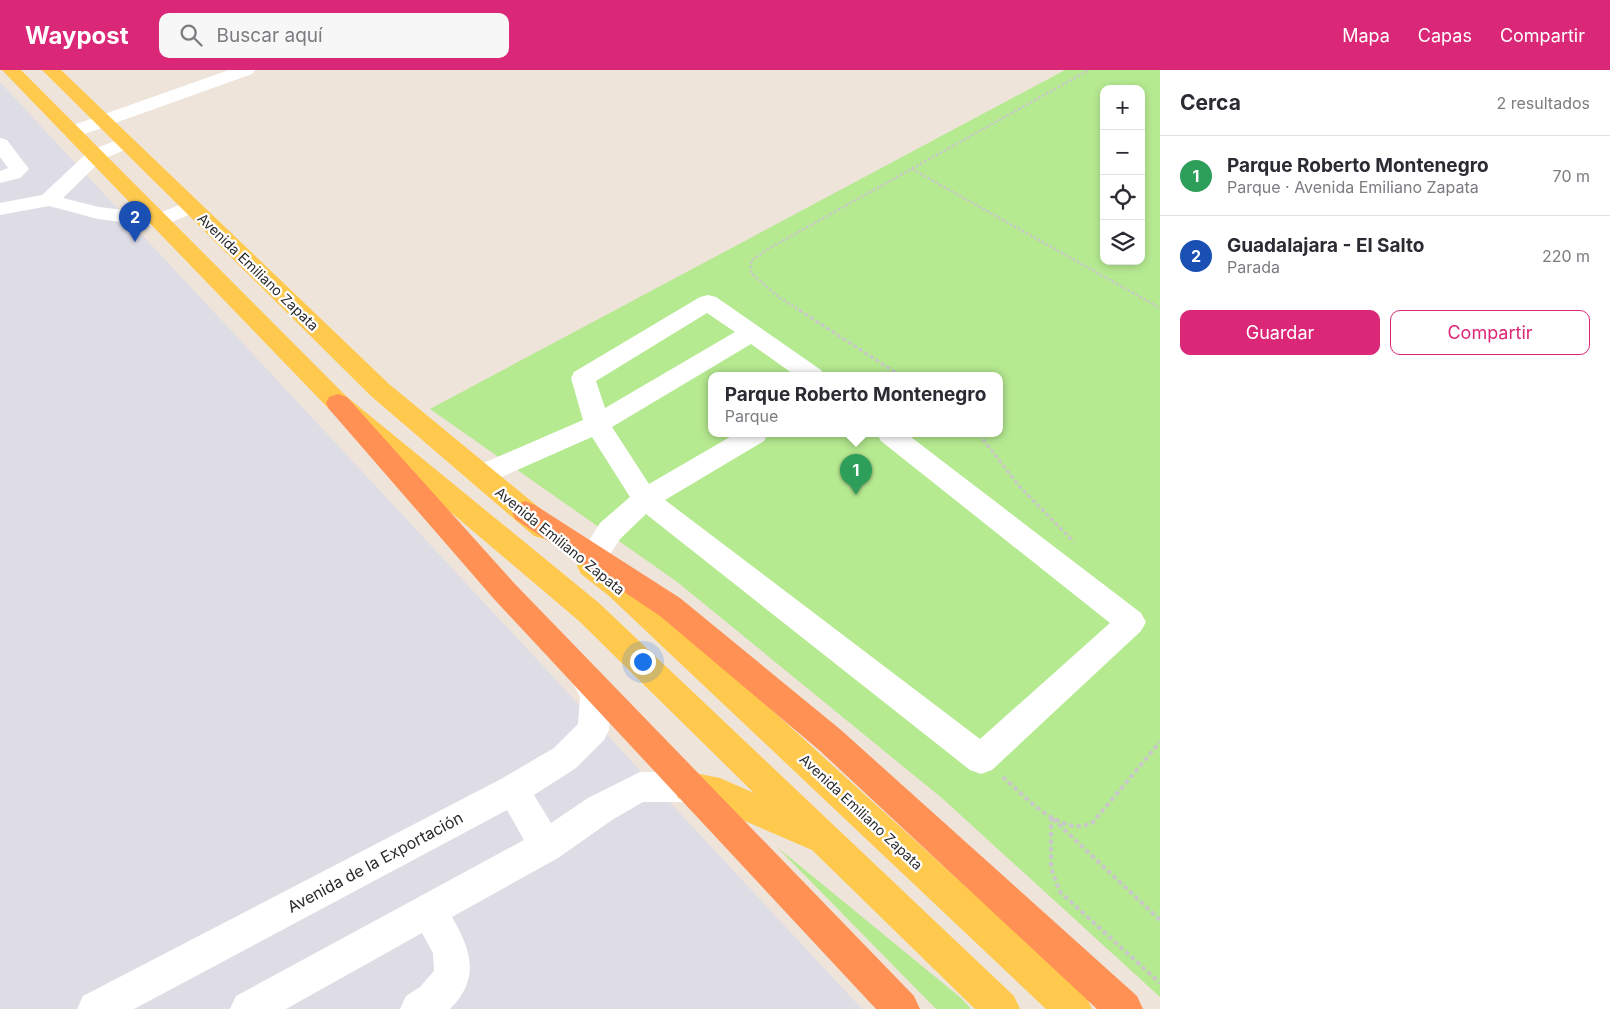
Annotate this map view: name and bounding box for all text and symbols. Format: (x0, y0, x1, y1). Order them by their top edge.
search box (159, 13, 509, 58)
text: Waypost (25, 21, 129, 50)
icon: search (177, 21, 205, 49)
text: Buscar aquí (217, 24, 323, 47)
text: Mapa (1342, 25, 1390, 46)
text: Capas (1418, 25, 1472, 46)
text: Compartir (1500, 25, 1585, 46)
map controls (1100, 85, 1145, 265)
button: + (1100, 85, 1145, 130)
text: Cerca (1180, 90, 1241, 115)
text: 2 resultados (1497, 93, 1590, 113)
button: − (1100, 130, 1145, 175)
text: Parque Roberto Montenegro (1227, 154, 1489, 177)
text: 1 (1193, 166, 1199, 186)
text: 70 m (1553, 166, 1590, 186)
button: locate (1100, 175, 1145, 220)
text: Parque · Avenida Emiliano Zapata (1227, 177, 1479, 197)
pin: 2 (119, 201, 151, 242)
street label: Avenida Emiliano Zapata (194, 209, 322, 334)
button: layers (1100, 220, 1145, 265)
text: Guadalajara - El Salto (1227, 234, 1424, 257)
text: 2 (1191, 246, 1201, 266)
text: 220 m (1542, 246, 1590, 266)
text: Parada (1227, 257, 1280, 277)
button: Guardar (1180, 310, 1380, 355)
button: Compartir (1390, 310, 1590, 355)
popup (708, 372, 1003, 437)
text: Parque Roberto Montenegro (725, 383, 986, 406)
text: Parque (725, 406, 778, 426)
pin: 1 (840, 454, 872, 495)
street label: Avenida Emiliano Zapata (492, 483, 628, 598)
your location (630, 649, 656, 675)
street label: Avenida Emiliano Zapata (796, 750, 926, 873)
street label: Avenida de la Exportación (284, 807, 466, 917)

